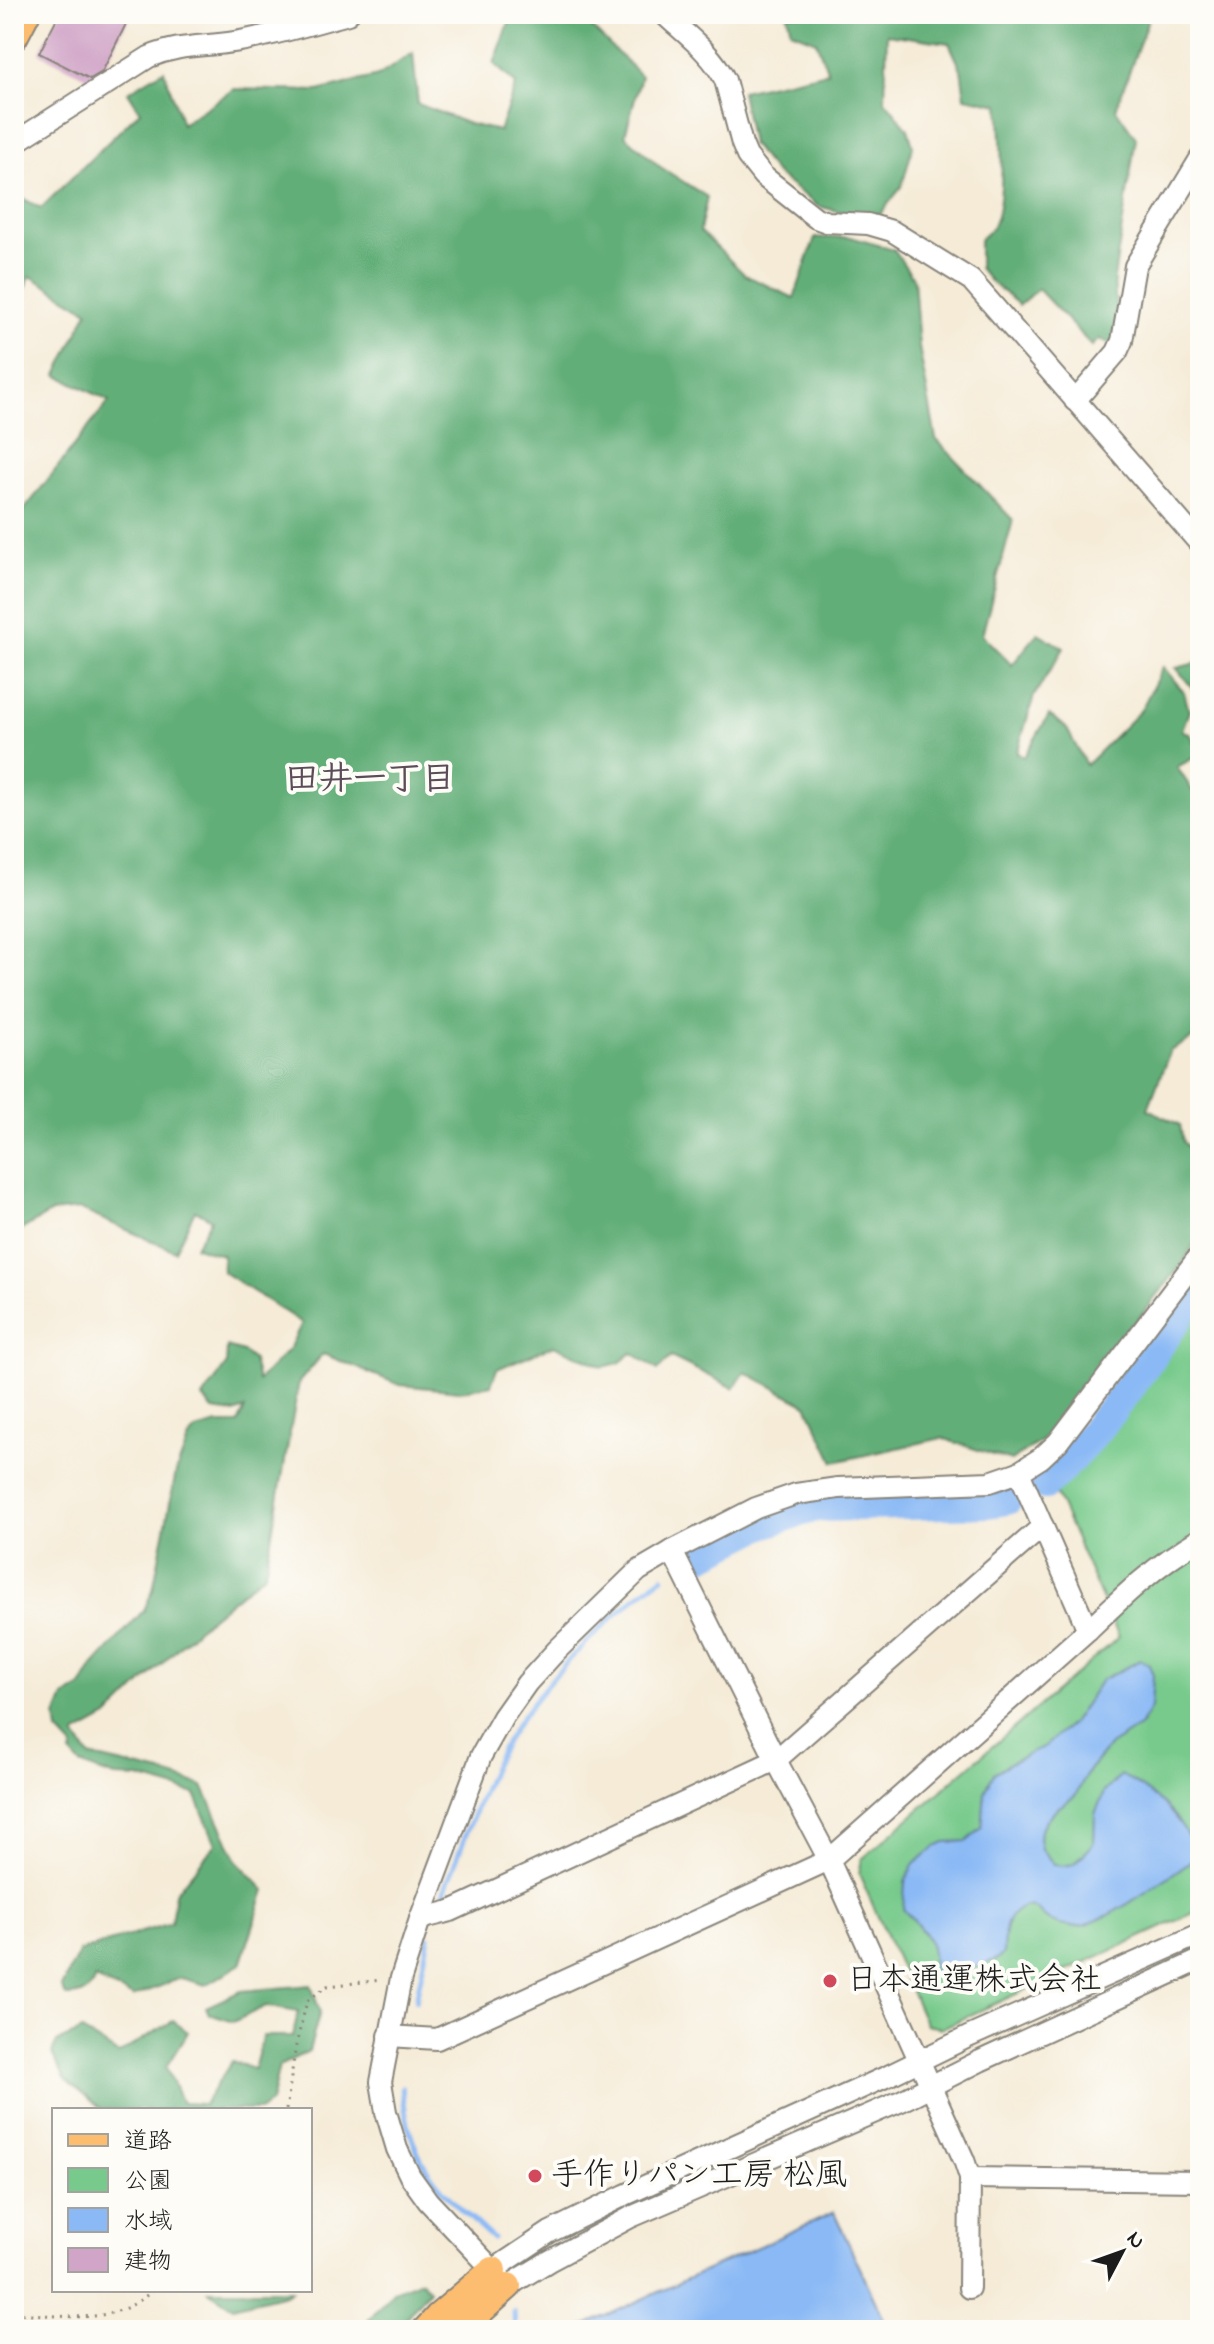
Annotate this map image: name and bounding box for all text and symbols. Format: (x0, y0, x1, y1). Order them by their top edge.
district label: 田井一丁目 (285, 756, 455, 806)
place label: 日本通運株式会社 (846, 1958, 1102, 2005)
marker: 日本通運株式会社 (821, 1972, 839, 1990)
legend (52, 2108, 312, 2292)
text: 道路 (124, 2125, 172, 2160)
place label: 手作りパン工房 松風 (551, 2153, 847, 2200)
text: 公園 (124, 2165, 172, 2200)
marker: 手作りパン工房 松風 (526, 2167, 544, 2185)
text: 水域 (124, 2205, 172, 2240)
north arrow (1082, 2212, 1162, 2292)
text: N (1118, 2225, 1152, 2257)
text: 建物 (124, 2245, 172, 2280)

